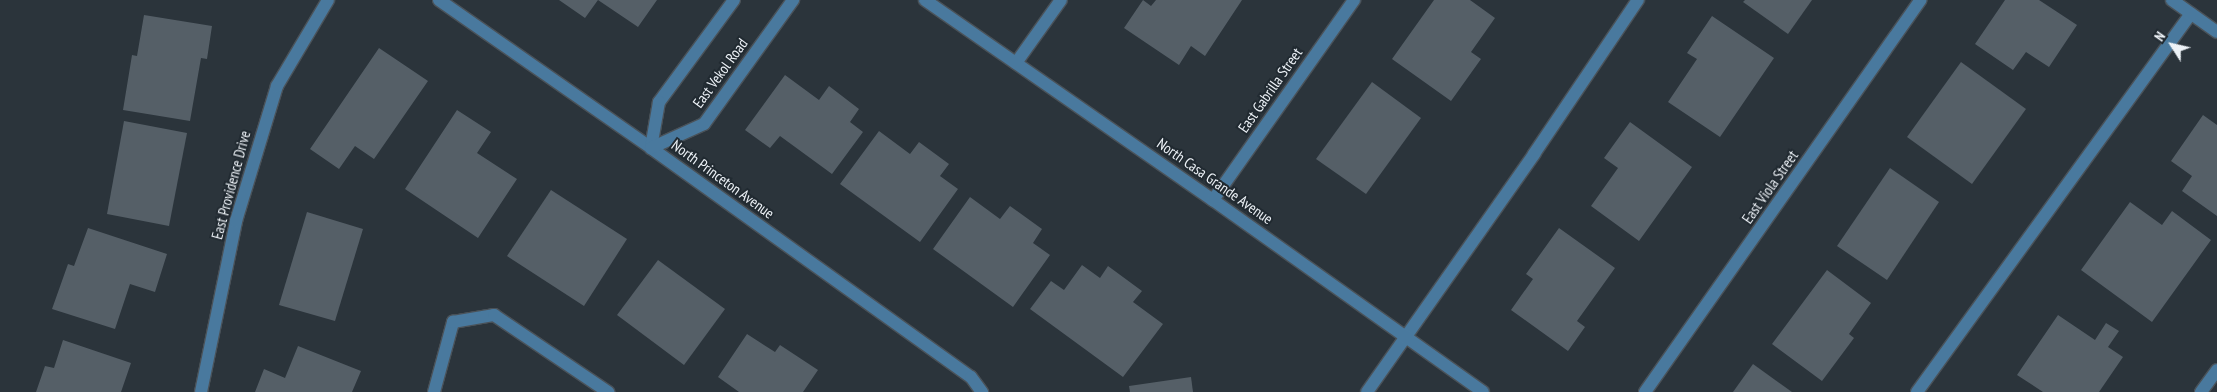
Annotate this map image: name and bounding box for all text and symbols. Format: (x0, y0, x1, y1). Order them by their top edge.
north arrow (2147, 20, 2197, 70)
text: N (2150, 28, 2169, 45)
street label: East Vekol Road (689, 35, 751, 111)
street label: East Gabrilla Street (1234, 44, 1306, 136)
street label: East Providence Drive (208, 129, 254, 241)
street label: North Casa Grande Avenue (1153, 134, 1277, 228)
street label: North Princeton Avenue (668, 136, 778, 222)
street label: East Viola Street (1738, 147, 1802, 227)

